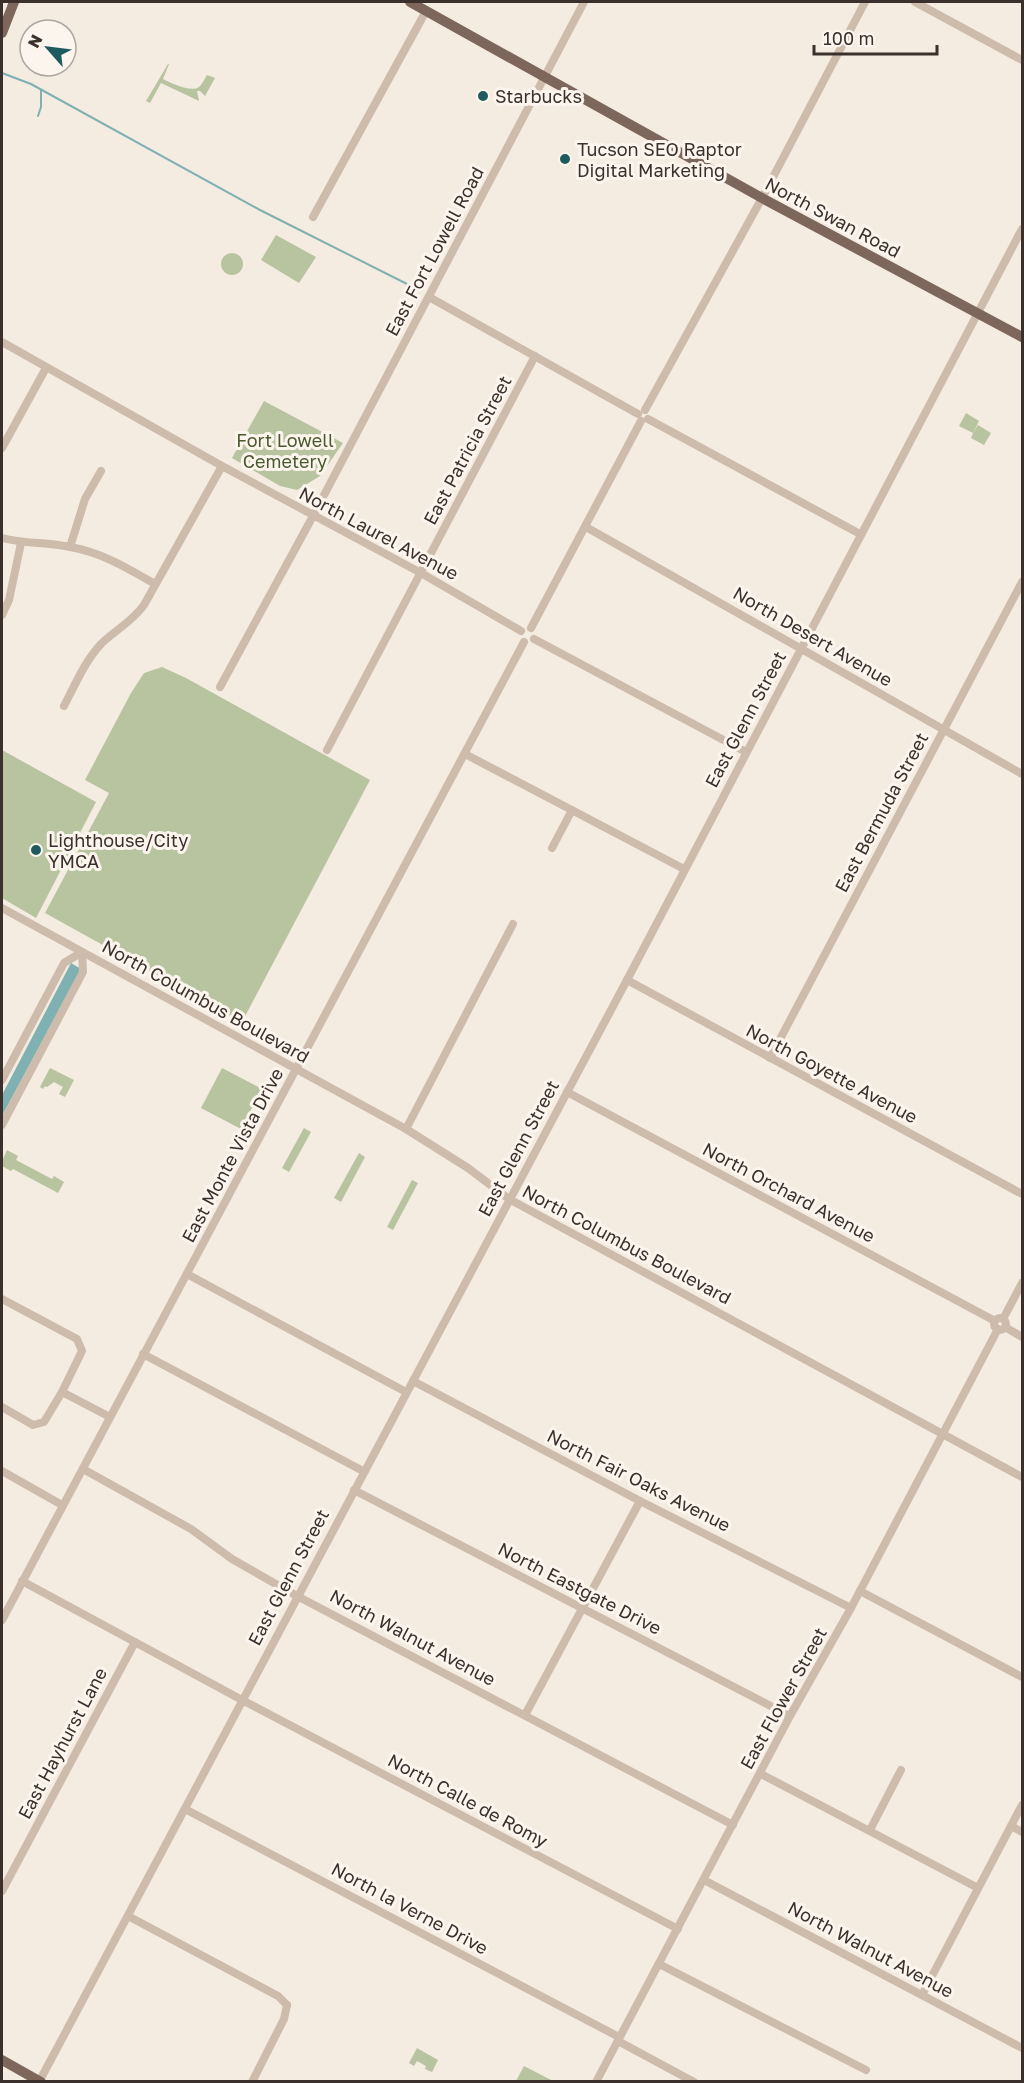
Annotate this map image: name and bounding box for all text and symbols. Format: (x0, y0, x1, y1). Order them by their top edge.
north arrow (18, 18, 78, 78)
scale bar (814, 18, 937, 56)
text: 100 m (823, 27, 874, 49)
text: N (23, 31, 46, 51)
place label: Starbucks (495, 85, 582, 107)
marker: Starbucks (476, 89, 490, 103)
place label: Tucson SEO Raptor Digital Marketing (577, 138, 742, 181)
marker: Tucson SEO Raptor Digital Marketing (558, 152, 572, 166)
street label: East Fort Lowell Road (380, 163, 488, 339)
street label: North Swan Road (762, 172, 904, 262)
street label: East Patricia Street (418, 372, 516, 528)
park label: Fort Lowell Cemetery (236, 429, 334, 472)
street label: North Laurel Avenue (296, 482, 462, 584)
street label: North Desert Avenue (729, 581, 897, 691)
street label: East Glenn Street (700, 647, 790, 791)
street label: East Bermuda Street (830, 728, 932, 896)
place label: Lighthouse/City YMCA (48, 829, 188, 872)
marker: Lighthouse/City YMCA (29, 843, 43, 857)
street label: North Columbus Boulevard (99, 935, 313, 1067)
street label: North Goyette Avenue (743, 1019, 921, 1127)
street label: East Monte Vista Drive (177, 1064, 287, 1246)
street label: East Glenn Street (473, 1076, 563, 1220)
street label: North Orchard Avenue (699, 1137, 879, 1247)
street label: North Columbus Boulevard (519, 1180, 735, 1308)
street label: North Fair Oaks Avenue (544, 1424, 734, 1536)
street label: East Glenn Street (243, 1505, 333, 1649)
street label: North Eastgate Drive (495, 1537, 665, 1639)
street label: North Walnut Avenue (326, 1584, 500, 1690)
street label: East Flower Street (735, 1623, 831, 1773)
street label: East Hayhurst Lane (13, 1664, 111, 1822)
street label: North Calle de Romy (384, 1749, 552, 1851)
street label: North la Verne Drive (328, 1857, 492, 1959)
street label: North Walnut Avenue (784, 1896, 958, 2002)

